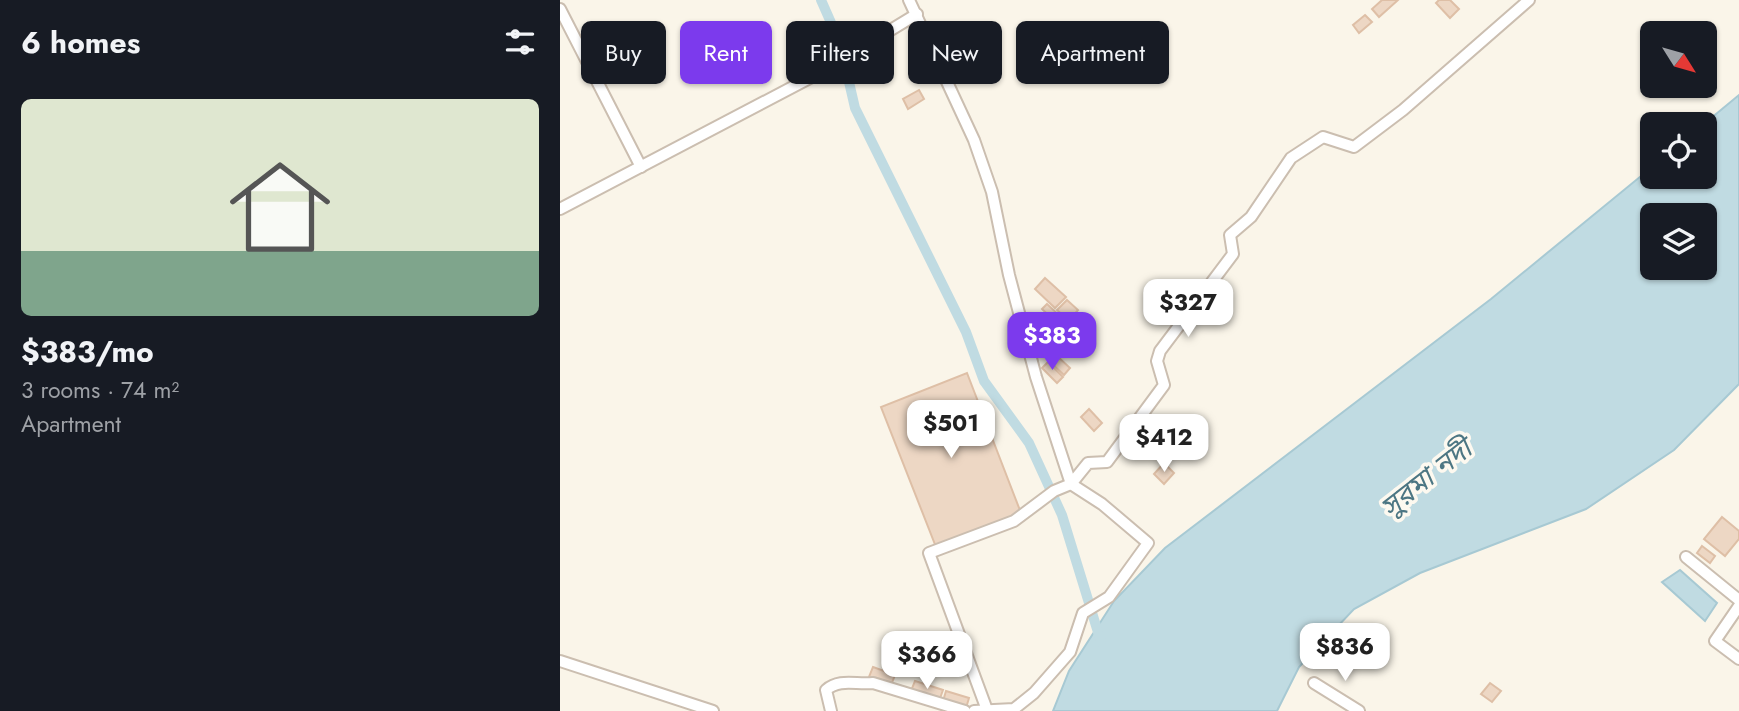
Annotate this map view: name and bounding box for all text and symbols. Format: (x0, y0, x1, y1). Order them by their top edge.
text: 6 homes (21, 21, 140, 64)
chip: Buy (581, 21, 666, 84)
chip: Rent (680, 21, 772, 84)
chip: Filters (786, 21, 894, 84)
chip: New (908, 21, 1002, 84)
chip: Apartment (1016, 21, 1169, 84)
north arrow (1640, 21, 1717, 98)
map controls (1640, 21, 1717, 280)
icon: filters (501, 23, 539, 61)
button: locate (1640, 112, 1717, 189)
icon: home (217, 144, 343, 270)
button: layers (1640, 203, 1717, 280)
pin: $327 (1147, 280, 1229, 339)
text: $327 (1159, 285, 1217, 319)
pin: $383 (1011, 312, 1093, 372)
text: $383 (1023, 318, 1081, 352)
text: $383/mo (21, 330, 154, 373)
text: 3 rooms · 74 m² (21, 373, 179, 407)
pin: $501 (910, 400, 992, 460)
text: $501 (923, 406, 979, 440)
text: Apartment (21, 407, 121, 441)
pin: $412 (1123, 414, 1205, 474)
text: $412 (1135, 420, 1193, 454)
water label: সুরমা নদী (1371, 426, 1485, 527)
pin: $836 (1304, 624, 1386, 683)
text: $836 (1316, 629, 1374, 663)
pin: $366 (886, 632, 968, 691)
text: $366 (897, 637, 957, 671)

